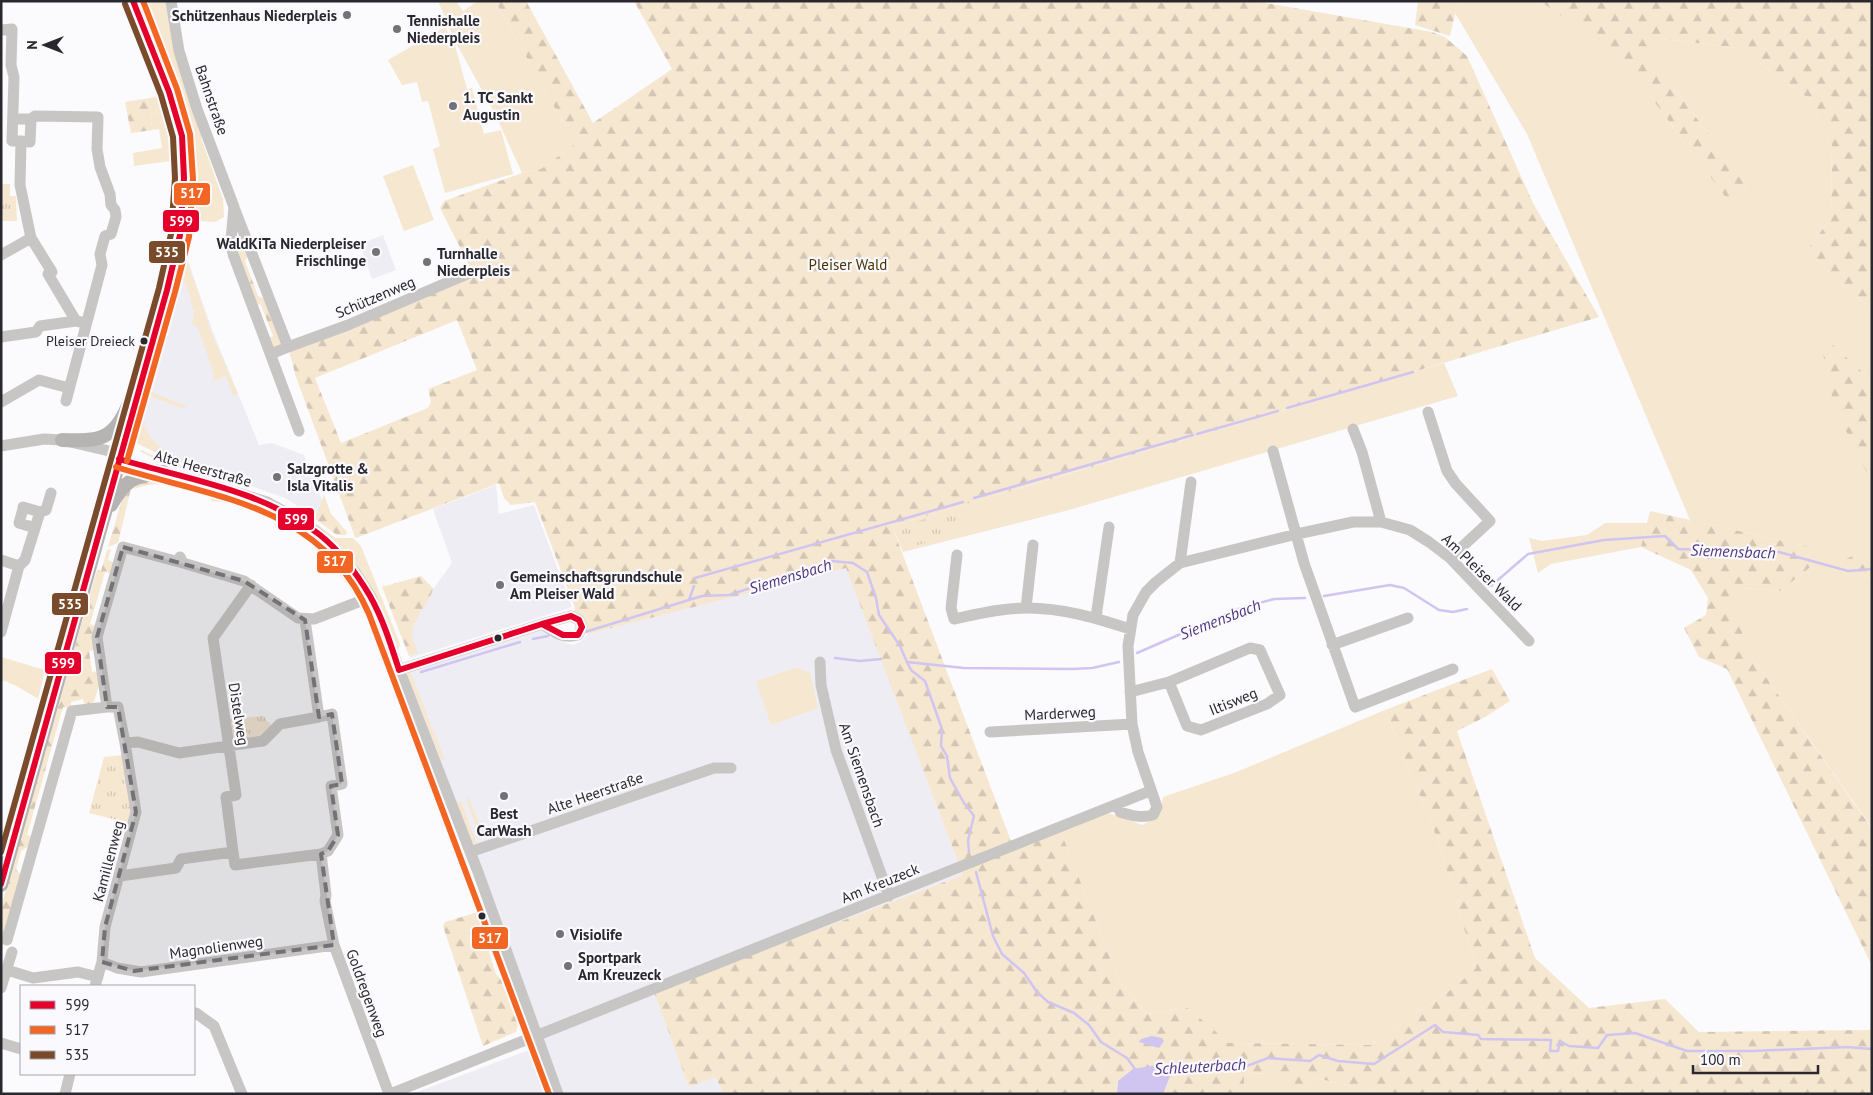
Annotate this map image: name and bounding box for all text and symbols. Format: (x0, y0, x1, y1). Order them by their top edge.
place label: Schützenhaus Niederpleis (172, 6, 337, 25)
marker: Schützenhaus Niederpleis (341, 9, 353, 21)
place label: Tennishalle Niederpleis (407, 11, 480, 47)
north arrow (20, 20, 70, 70)
marker: Tennishalle Niederpleis (391, 23, 403, 35)
text: N (23, 40, 41, 50)
street label: Bahnstraße (191, 62, 233, 138)
place label: 1. TC Sankt Augustin (463, 88, 534, 124)
marker: 1. TC Sankt Augustin (447, 100, 459, 112)
line badge: 517 (173, 182, 211, 206)
text: 517 (180, 184, 204, 202)
line badge: 599 (162, 209, 200, 233)
text: 599 (169, 212, 193, 230)
place label: WaldKiTa Niederpleiser Frischlinge (216, 234, 367, 270)
line badge: 535 (148, 240, 186, 264)
text: 535 (155, 243, 179, 261)
place label: Turnhalle Niederpleis (437, 244, 510, 280)
marker: WaldKiTa Niederpleiser Frischlinge (370, 246, 382, 258)
park label: Pleiser Wald (809, 255, 887, 274)
marker: Turnhalle Niederpleis (421, 256, 433, 268)
street label: Schützenweg (332, 272, 418, 322)
place label: Pleiser Dreieck (46, 332, 135, 350)
marker: Pleiser Dreieck (139, 336, 149, 346)
street label: Alte Heerstraße (152, 445, 254, 491)
place label: Salzgrotte & Isla Vitalis (287, 459, 369, 495)
marker: Salzgrotte & Isla Vitalis (271, 471, 283, 483)
line badge: 599 (277, 507, 315, 531)
text: 599 (284, 510, 308, 528)
street label: Am Pleiser Wald (1438, 529, 1526, 615)
water label: Siemensbach (1690, 540, 1776, 562)
line badge: 517 (316, 550, 354, 574)
text: 517 (323, 552, 347, 570)
water label: Siemensbach (746, 554, 834, 598)
place label: Gemeinschaftsgrundschule Am Pleiser Wald (510, 567, 682, 603)
marker: Gemeinschaftsgrundschule Am Pleiser Wald (494, 579, 506, 591)
line badge: 535 (51, 592, 89, 616)
water label: Siemensbach (1177, 594, 1263, 644)
text: 535 (58, 595, 82, 613)
unlabelled marker (493, 633, 503, 643)
line badge: 599 (44, 651, 82, 675)
text: 599 (51, 654, 75, 672)
street label: Distelweg (225, 681, 253, 747)
street label: Iltisweg (1206, 683, 1260, 719)
street label: Marderweg (1024, 702, 1096, 724)
street label: Am Siemensbach (835, 720, 889, 830)
street label: Alte Heerstraße (544, 768, 646, 818)
marker: Best CarWash (498, 790, 510, 802)
place label: Best CarWash (476, 804, 532, 840)
street label: Kamillenweg (88, 818, 128, 904)
street label: Am Kreuzeck (838, 858, 922, 907)
unlabelled marker (477, 911, 487, 921)
place label: Visiolife (569, 925, 623, 944)
line badge: 517 (471, 926, 509, 950)
marker: Visiolife (554, 928, 566, 940)
text: 517 (478, 929, 502, 947)
street label: Magnolienweg (168, 931, 264, 963)
street label: Goldregenweg (342, 946, 392, 1040)
place label: Sportpark Am Kreuzeck (578, 948, 662, 984)
marker: Sportpark Am Kreuzeck (562, 960, 574, 972)
legend (20, 985, 195, 1075)
text: 599 (65, 995, 90, 1014)
text: 517 (65, 1020, 90, 1039)
scale bar (1693, 1042, 1818, 1074)
text: 535 (65, 1045, 90, 1064)
text: 100 m (1700, 1050, 1741, 1069)
water label: Schleuterbach (1153, 1054, 1247, 1078)

